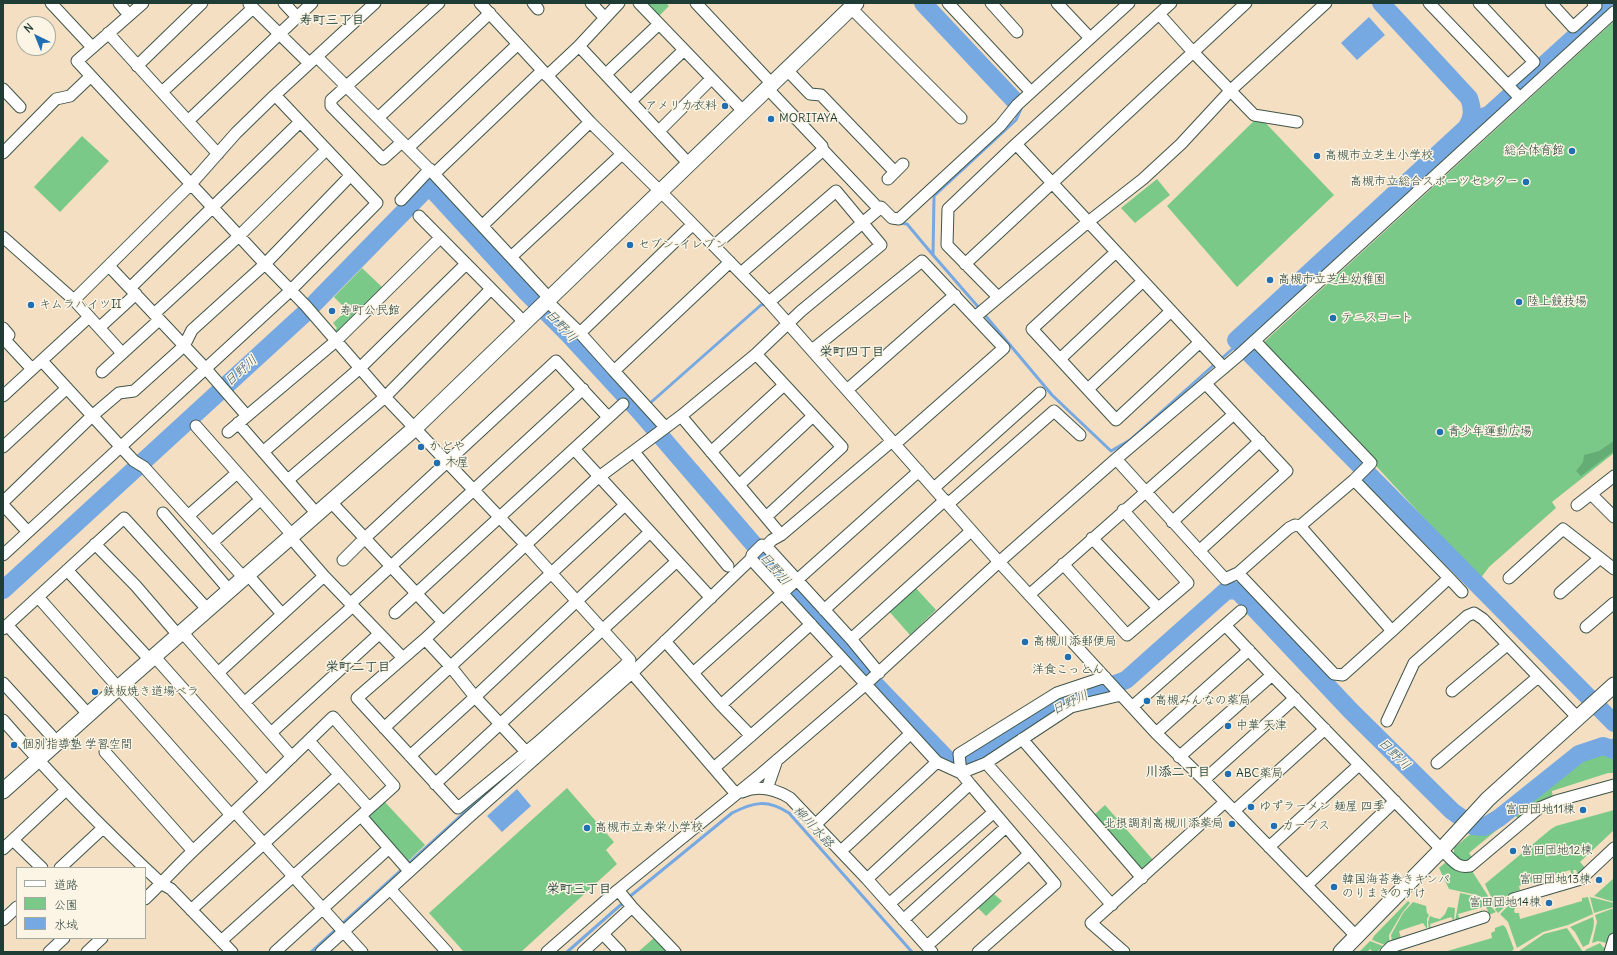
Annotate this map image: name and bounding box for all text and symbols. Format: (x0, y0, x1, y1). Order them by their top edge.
district label: 寿町三丁目 (300, 12, 364, 28)
north arrow (16, 16, 56, 56)
text: N (21, 20, 36, 36)
place label: アメリカ衣料 (645, 99, 717, 113)
marker: アメリカ衣料 (720, 101, 730, 111)
place label: MORITAYA (779, 112, 838, 126)
marker: MORITAYA (766, 114, 776, 124)
place label: 総合体育館 (1504, 144, 1564, 158)
marker: 総合体育館 (1567, 146, 1577, 156)
place label: 高槻市立芝生小学校 (1325, 149, 1433, 163)
marker: 高槻市立芝生小学校 (1312, 151, 1322, 161)
place label: 高槻市立総合スポーツセンター (1350, 175, 1518, 189)
marker: 高槻市立総合スポーツセンター (1521, 177, 1531, 187)
place label: セブン-イレブン (638, 238, 727, 252)
marker: セブン-イレブン (625, 240, 635, 250)
place label: 高槻市立芝生幼稚園 (1278, 273, 1386, 287)
marker: 高槻市立芝生幼稚園 (1265, 275, 1275, 285)
place label: 陸上競技場 (1527, 295, 1587, 309)
marker: 陸上競技場 (1514, 297, 1524, 307)
place label: キムラハイツII (39, 298, 121, 312)
marker: キムラハイツII (26, 300, 36, 310)
place label: 寿町公民館 (340, 304, 400, 318)
marker: 寿町公民館 (327, 306, 337, 316)
water label: 日野川 (542, 306, 580, 346)
place label: テニスコート (1341, 311, 1413, 325)
marker: テニスコート (1328, 313, 1338, 323)
district label: 栄町四丁目 (820, 344, 884, 360)
water label: 日野川 (221, 352, 261, 390)
place label: 青少年運動広場 (1448, 425, 1532, 439)
marker: 青少年運動広場 (1435, 427, 1445, 437)
place label: かどや (429, 440, 465, 454)
marker: かどや (416, 442, 426, 452)
place label: 木屋 (445, 456, 469, 470)
marker: 木屋 (432, 458, 442, 468)
water label: 日野川 (756, 549, 794, 589)
place label: 高槻川添郵便局 (1033, 635, 1117, 649)
marker: 高槻川添郵便局 (1020, 637, 1030, 647)
marker: 洋食こっとん (1063, 652, 1073, 662)
district label: 栄町二丁目 (326, 659, 390, 675)
place label: 洋食こっとん (1032, 663, 1104, 677)
place label: 鉄板焼き道場ベラ (103, 685, 199, 699)
marker: 鉄板焼き道場ベラ (90, 687, 100, 697)
water label: 日野川 (1049, 688, 1091, 718)
place label: 高槻みんなの薬局 (1155, 694, 1251, 708)
marker: 高槻みんなの薬局 (1142, 696, 1152, 706)
place label: 中華 天津 (1236, 719, 1287, 733)
marker: 中華 天津 (1223, 721, 1233, 731)
water label: 日野川 (1375, 735, 1413, 773)
place label: 個別指導塾 学習空間 (22, 738, 133, 752)
marker: 個別指導塾 学習空間 (9, 740, 19, 750)
district label: 川添二丁目 (1146, 764, 1210, 780)
place label: ABC薬局 (1236, 767, 1283, 781)
marker: ABC薬局 (1223, 769, 1233, 779)
place label: ゆずラーメン 麺屋 四季 (1259, 800, 1385, 814)
marker: ゆずラーメン 麺屋 四季 (1246, 802, 1256, 812)
water label: 柳川水路 (790, 803, 836, 851)
place label: 富田団地11棟 (1505, 803, 1575, 817)
marker: 富田団地11棟 (1578, 805, 1588, 815)
place label: 北摂調剤高槻川添薬局 (1104, 817, 1224, 831)
marker: 北摂調剤高槻川添薬局 (1227, 819, 1237, 829)
place label: カーブス (1282, 819, 1330, 833)
place label: 高槻市立寿栄小学校 (595, 821, 703, 835)
marker: カーブス (1269, 821, 1279, 831)
marker: 高槻市立寿栄小学校 (582, 823, 592, 833)
place label: 富田団地12棟 (1521, 844, 1592, 858)
marker: 富田団地12棟 (1508, 846, 1518, 856)
legend (16, 867, 146, 939)
place label: 韓国海苔巻きキンパ のりまきのすけ (1342, 873, 1450, 901)
place label: 富田団地13棟 (1519, 873, 1591, 887)
marker: 富田団地13棟 (1594, 875, 1604, 885)
text: 道路 (54, 877, 78, 892)
district label: 栄町三丁目 (547, 881, 611, 897)
marker: 韓国海苔巻きキンパ のりまきのすけ (1329, 882, 1339, 892)
place label: 富田団地14棟 (1469, 896, 1541, 910)
text: 公園 (54, 897, 78, 912)
marker: 富田団地14棟 (1544, 898, 1554, 908)
text: 水域 (54, 917, 78, 932)

